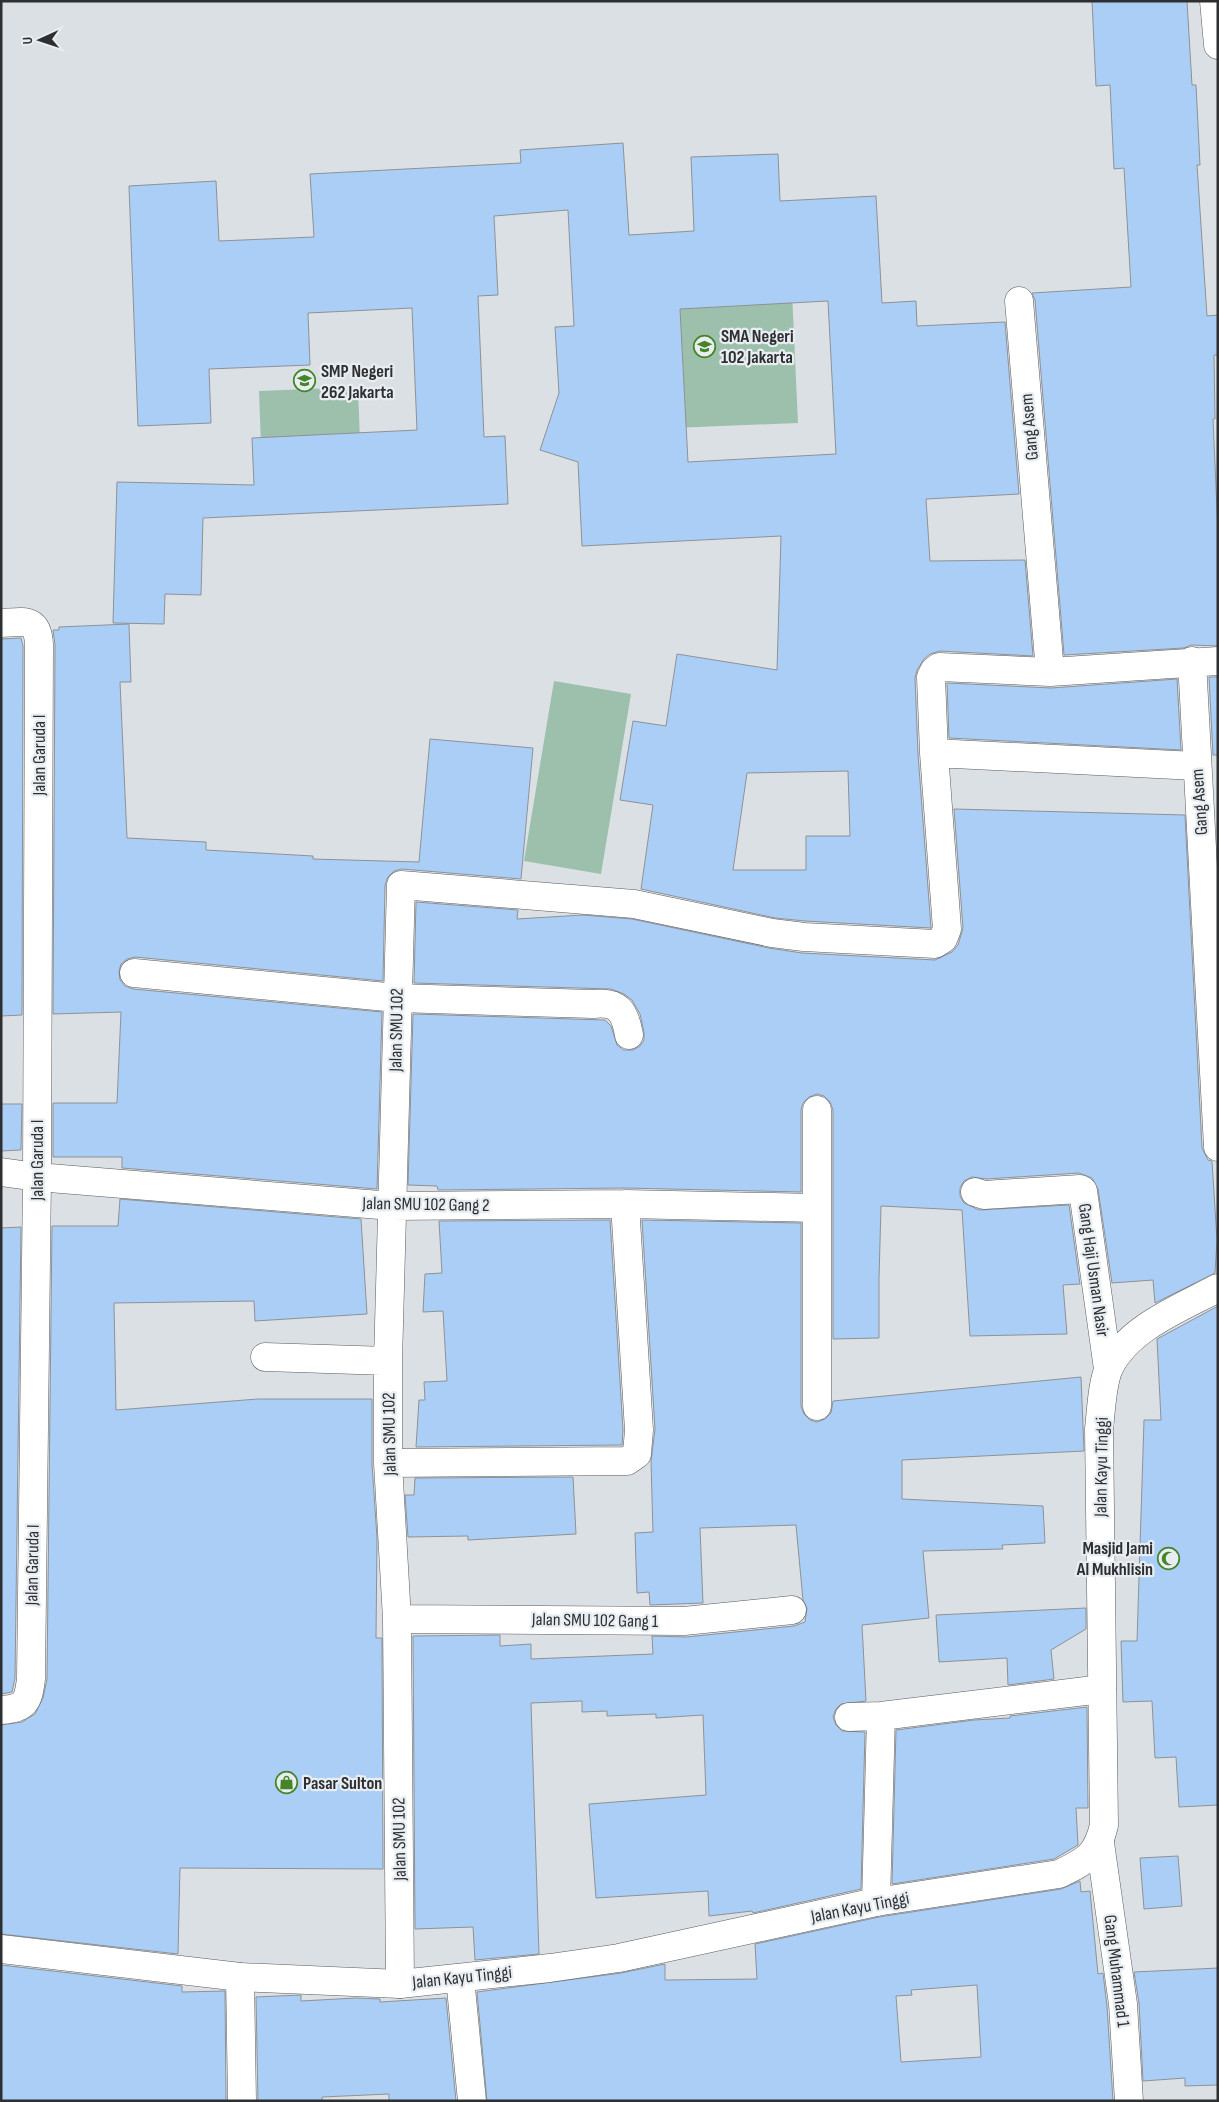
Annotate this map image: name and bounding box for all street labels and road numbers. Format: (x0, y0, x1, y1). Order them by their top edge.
street label: Gang Asem (1016, 393, 1043, 461)
street label: Jalan Garuda I (29, 715, 50, 796)
street label: Gang Asem (1187, 768, 1212, 836)
street label: Jalan SMU 102 (385, 988, 408, 1073)
street label: Jalan Garuda I (27, 1120, 48, 1201)
street label: Jalan SMU 102 Gang 2 (361, 1193, 490, 1216)
street label: Gang Haji Usman Nasir (1074, 1202, 1113, 1338)
street label: Jalan SMU 102 (378, 1392, 401, 1477)
street label: Jalan Kayu Tinggi (1090, 1417, 1113, 1518)
street label: Jalan Garuda I (21, 1524, 44, 1607)
street label: Jalan SMU 102 Gang 1 (531, 1609, 659, 1632)
street label: Jalan SMU 102 (388, 1797, 411, 1882)
street label: Jalan Kayu Tinggi (808, 1888, 911, 1928)
street label: Gang Muhammad 1 (1099, 1914, 1134, 2029)
street label: Jalan Kayu Tinggi (410, 1962, 513, 1993)

